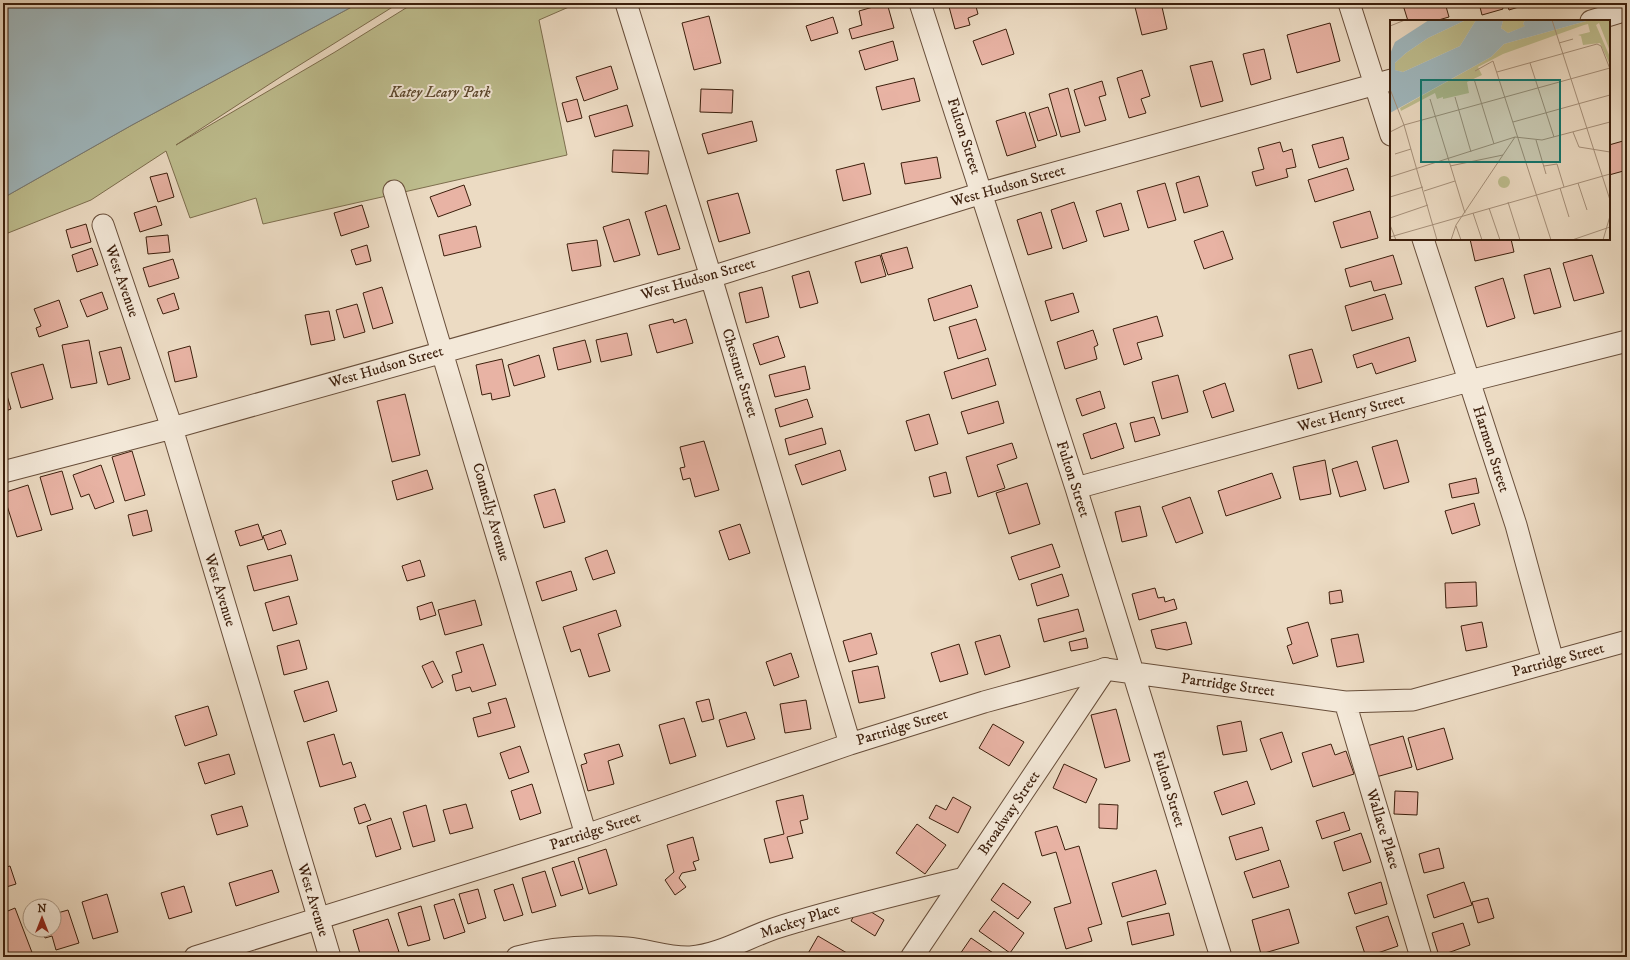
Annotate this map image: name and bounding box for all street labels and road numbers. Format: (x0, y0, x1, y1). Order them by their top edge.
street label: Fulton Street (943, 95, 985, 177)
street label: West Hudson Street (948, 161, 1068, 212)
street label: West Avenue (100, 241, 143, 320)
street label: West Hudson Street (638, 254, 758, 305)
street label: Chestnut Street (717, 326, 763, 420)
street label: West Hudson Street (326, 342, 446, 393)
street label: West Henry Street (1294, 390, 1407, 437)
street label: Harmon Street (1468, 403, 1514, 495)
street label: Fulton Street (1052, 438, 1094, 520)
street label: Connelly Avenue (468, 461, 514, 563)
street label: West Avenue (200, 550, 240, 629)
street label: Partridge Street (1510, 639, 1606, 681)
street label: Partridge Street (1180, 669, 1276, 701)
street label: Partridge Street (854, 704, 950, 750)
street label: Fulton Street (1148, 748, 1190, 830)
street label: Broadway Street (974, 767, 1044, 859)
street label: Wallace Place (1362, 786, 1404, 871)
street label: Partridge Street (547, 807, 643, 855)
street label: West Avenue (293, 860, 333, 939)
street label: Mackey Place (758, 899, 842, 943)

